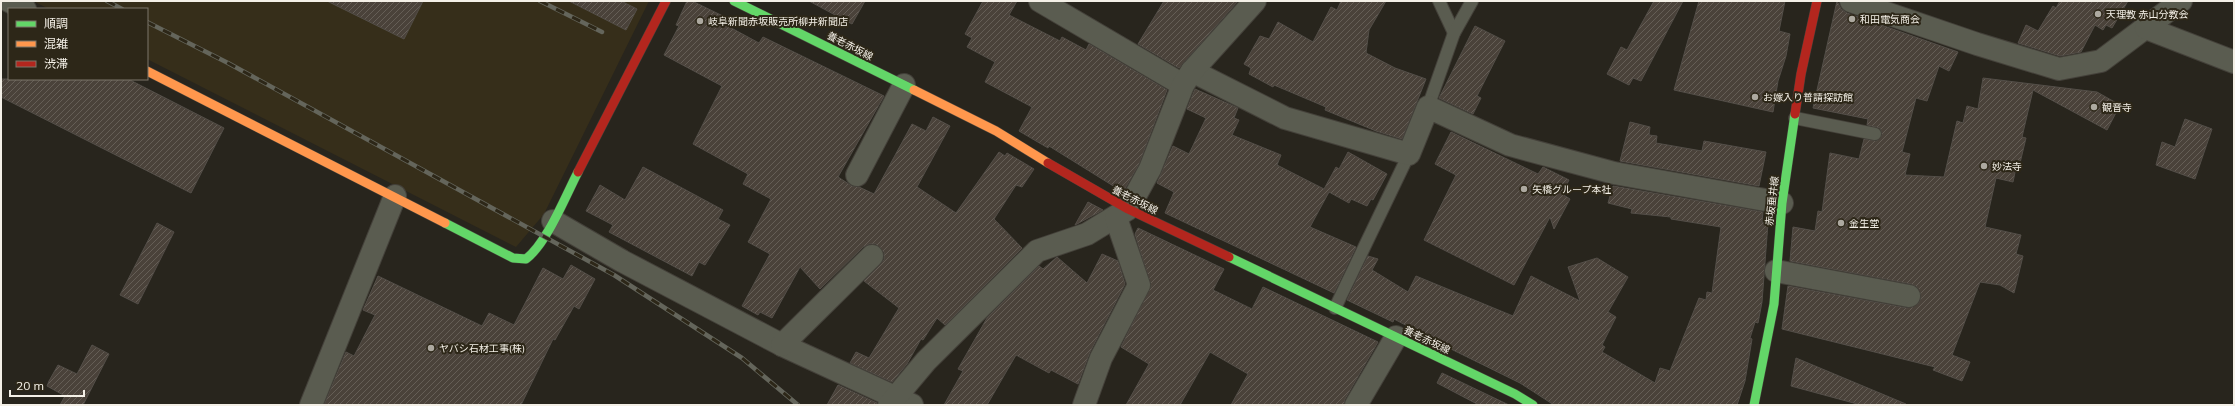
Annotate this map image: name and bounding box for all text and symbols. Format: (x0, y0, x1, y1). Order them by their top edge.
legend (8, 8, 148, 80)
place label: 天理教 赤山分教会 (2106, 8, 2189, 21)
marker: 天理教 赤山分教会 (2093, 9, 2103, 19)
place label: 和田電気商会 (1860, 13, 1920, 26)
marker: 和田電気商会 (1847, 14, 1857, 24)
place label: 岐阜新聞赤坂販売所柳井新聞店 (708, 15, 848, 28)
text: 順調 (44, 16, 68, 31)
marker: 岐阜新聞赤坂販売所柳井新聞店 (695, 16, 705, 26)
street label: 養老赤坂線 (825, 29, 875, 63)
text: 混雑 (44, 36, 68, 51)
text: 渋滞 (44, 56, 68, 71)
place label: お嫁入り普請探訪館 (1763, 91, 1853, 104)
marker: お嫁入り普請探訪館 (1750, 92, 1760, 102)
place label: 観音寺 (2102, 101, 2132, 114)
marker: 観音寺 (2089, 102, 2099, 112)
place label: 妙法寺 (1992, 160, 2022, 173)
marker: 妙法寺 (1979, 161, 1989, 171)
street label: 赤坂垂井線 (1763, 175, 1781, 227)
street label: 養老赤坂線 (1110, 183, 1160, 217)
place label: 矢橋グループ本社 (1532, 183, 1611, 196)
marker: 矢橋グループ本社 (1519, 184, 1529, 194)
place label: 金生堂 (1849, 217, 1879, 230)
marker: 金生堂 (1836, 218, 1846, 228)
street label: 養老赤坂線 (1402, 323, 1452, 357)
place label: ヤバシ石材工事(株) (439, 342, 525, 355)
marker: ヤバシ石材工事(株) (426, 343, 436, 353)
scale bar (10, 372, 84, 398)
text: 20 m (16, 378, 44, 393)

